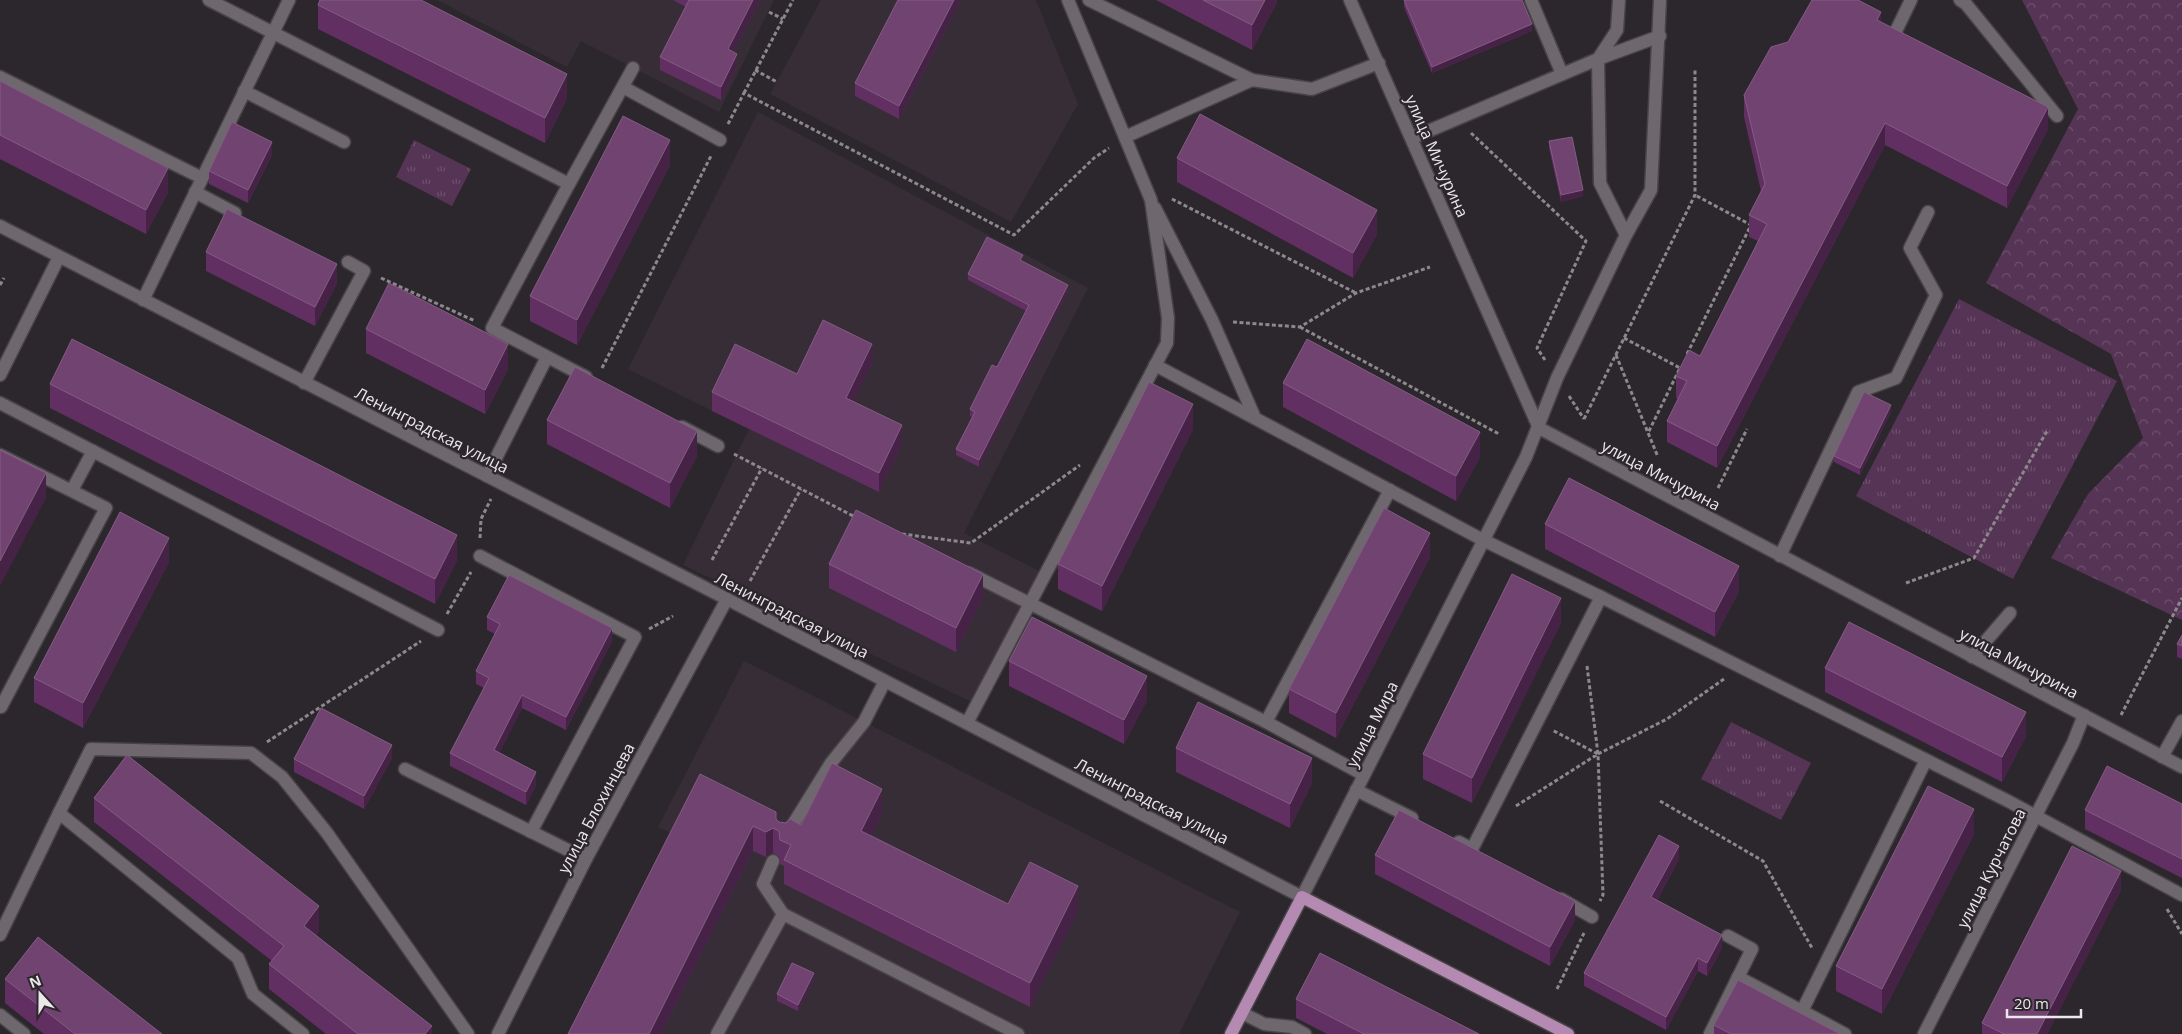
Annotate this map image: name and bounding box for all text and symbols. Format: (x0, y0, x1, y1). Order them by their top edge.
street label: улица Мичурина (1400, 91, 1474, 221)
street label: Ленинградская улица (351, 382, 513, 478)
street label: улица Мичурина (1598, 434, 1724, 516)
street label: Ленинградская улица (711, 567, 873, 663)
street label: улица Мичурина (1956, 622, 2082, 704)
street label: улица Мира (1341, 677, 1403, 771)
street label: улица Блохинцева (552, 739, 640, 877)
street label: Ленинградская улица (1071, 753, 1233, 849)
street label: улица Курчатова (1951, 804, 2031, 932)
north arrow (15, 969, 65, 1019)
text: N (26, 970, 44, 992)
scale bar (2007, 986, 2081, 1018)
text: 20 m (2014, 993, 2049, 1013)

